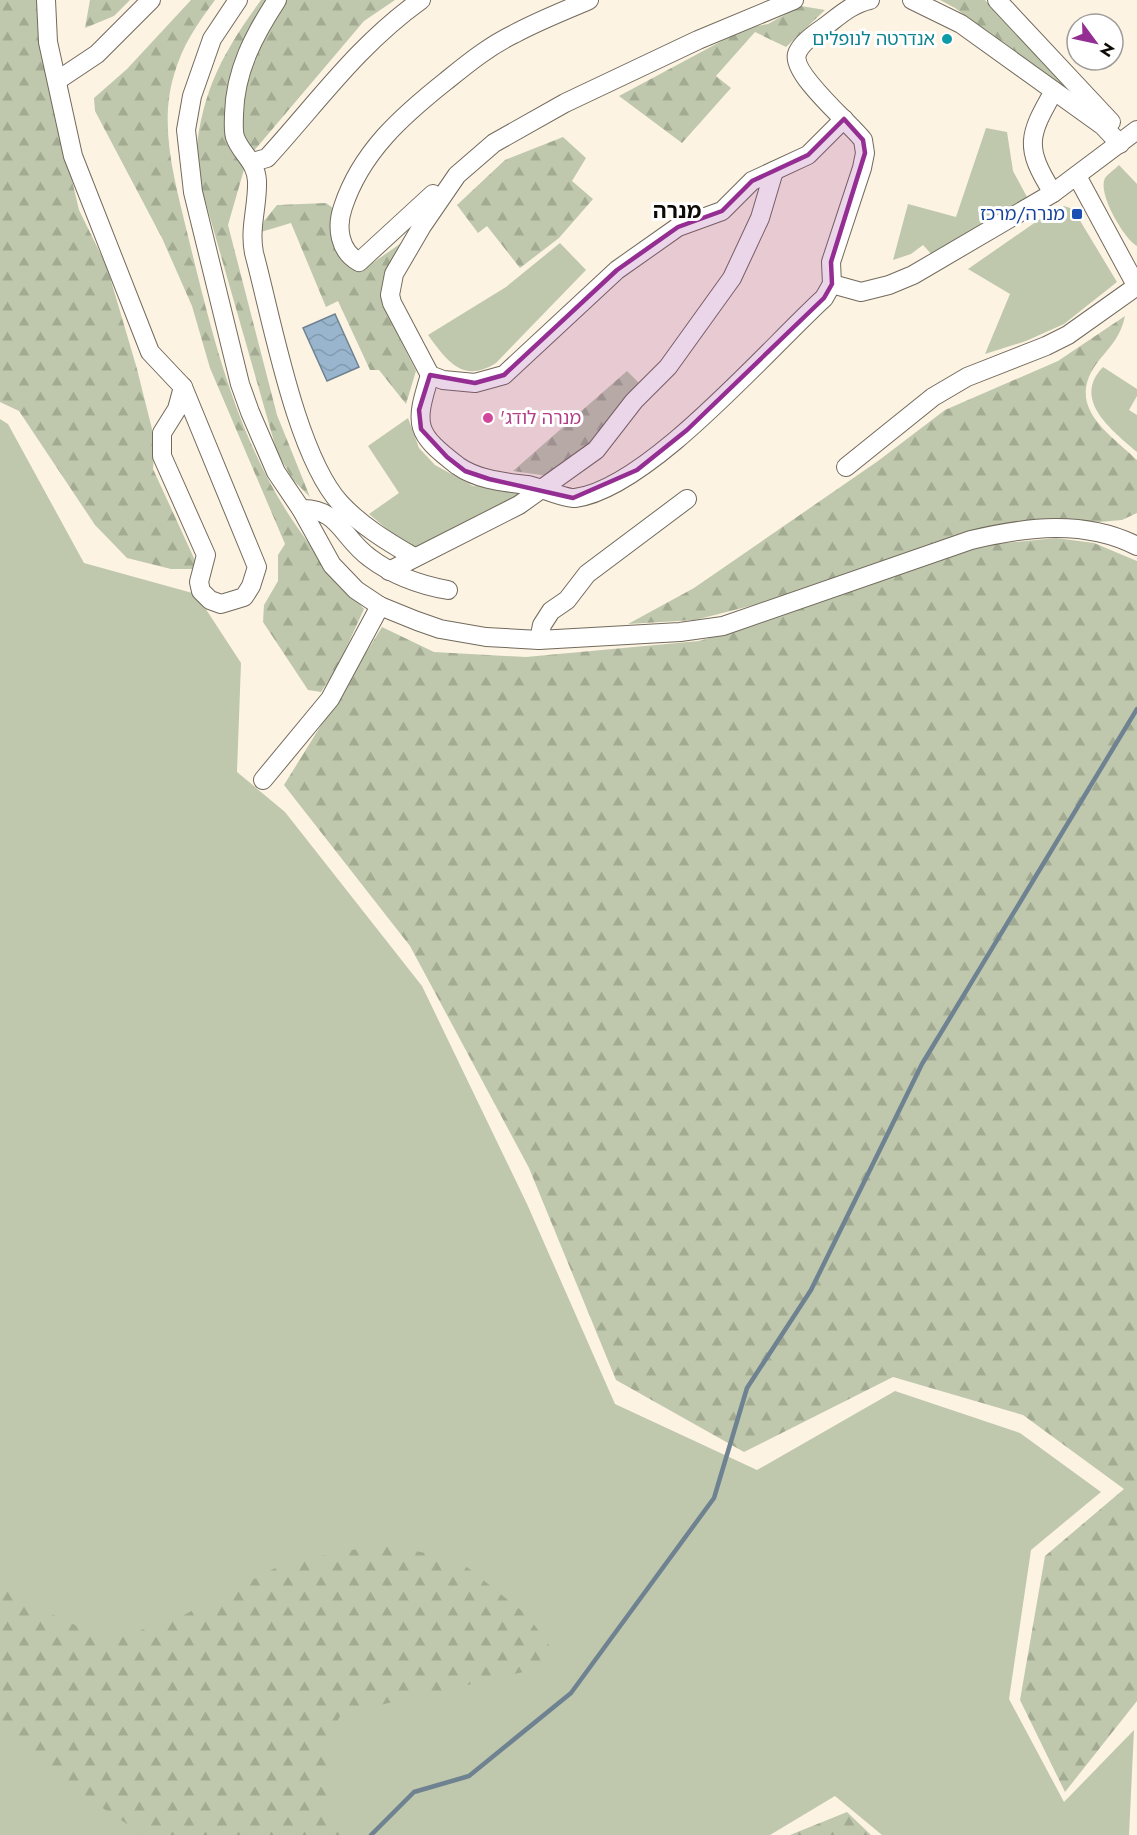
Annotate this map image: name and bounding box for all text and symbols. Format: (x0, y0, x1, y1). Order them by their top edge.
north arrow (1065, 12, 1125, 72)
place label: אנדרטה לנופלים (812, 26, 935, 52)
marker: אנדרטה לנופלים (940, 32, 954, 46)
text: N (1094, 38, 1120, 61)
district label: מנרה (653, 196, 701, 226)
place label: מנרה/מרכז (980, 201, 1065, 227)
marker: מנרה/מרכז (1070, 207, 1084, 221)
place label: 'מנרה לודג (500, 405, 581, 431)
marker: 'מנרה לודג (481, 411, 495, 425)

